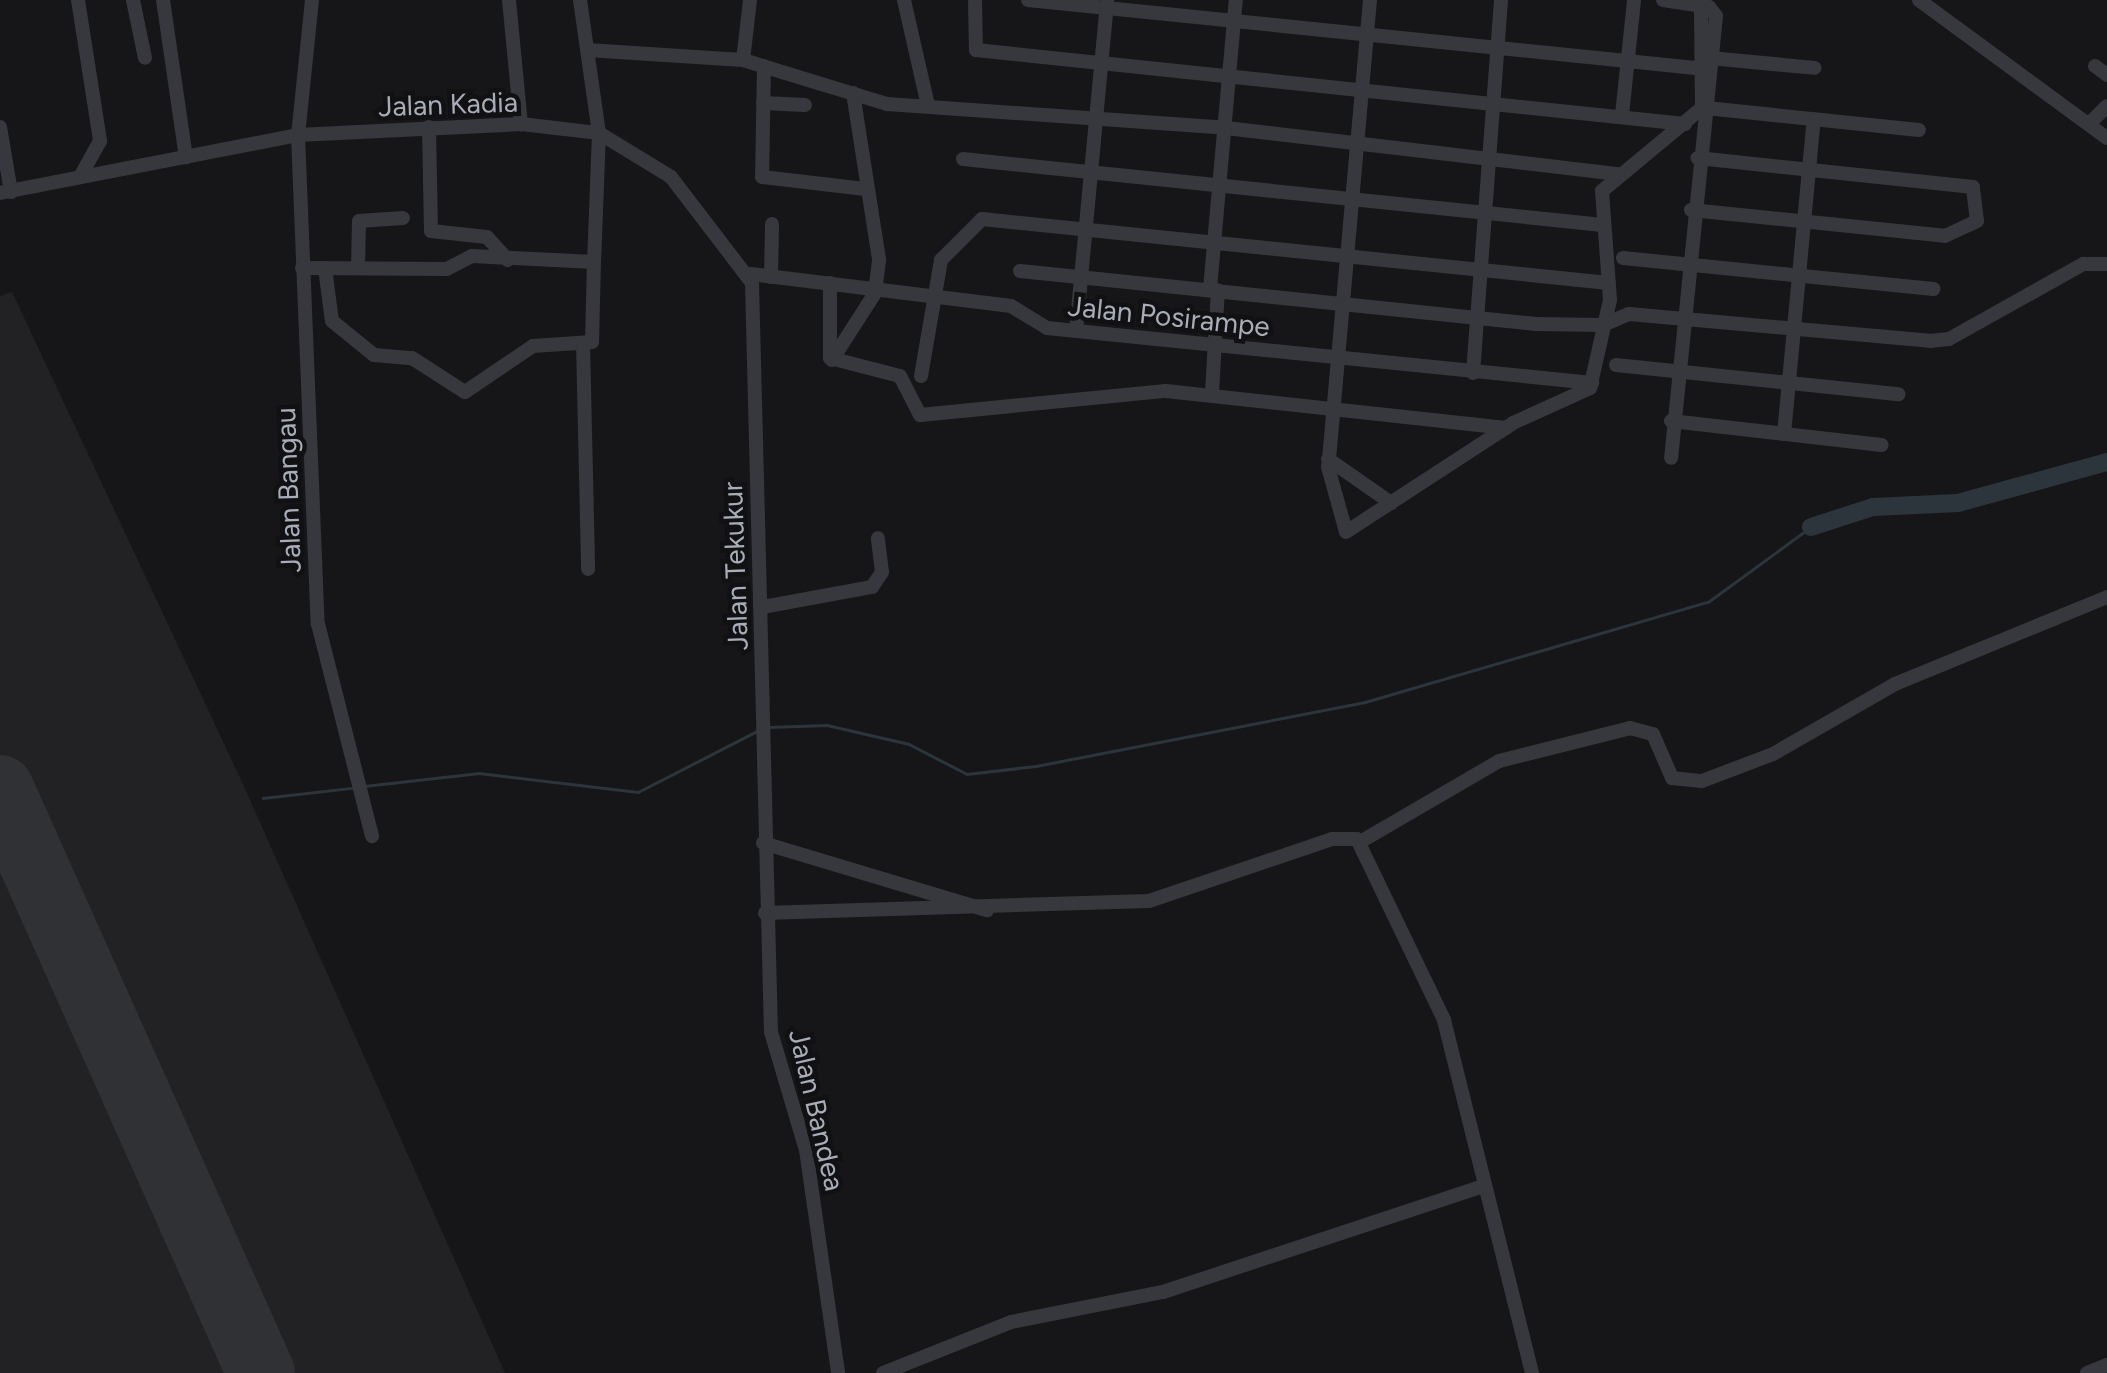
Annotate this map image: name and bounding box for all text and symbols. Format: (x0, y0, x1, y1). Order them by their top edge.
street label: Jalan Kadia (377, 85, 519, 123)
street label: Jalan Posirampe (1066, 289, 1272, 343)
street label: Jalan Bangau (268, 407, 308, 573)
street label: Jalan Tekukur (715, 481, 755, 651)
street label: Jalan Bandea (782, 1026, 852, 1194)

